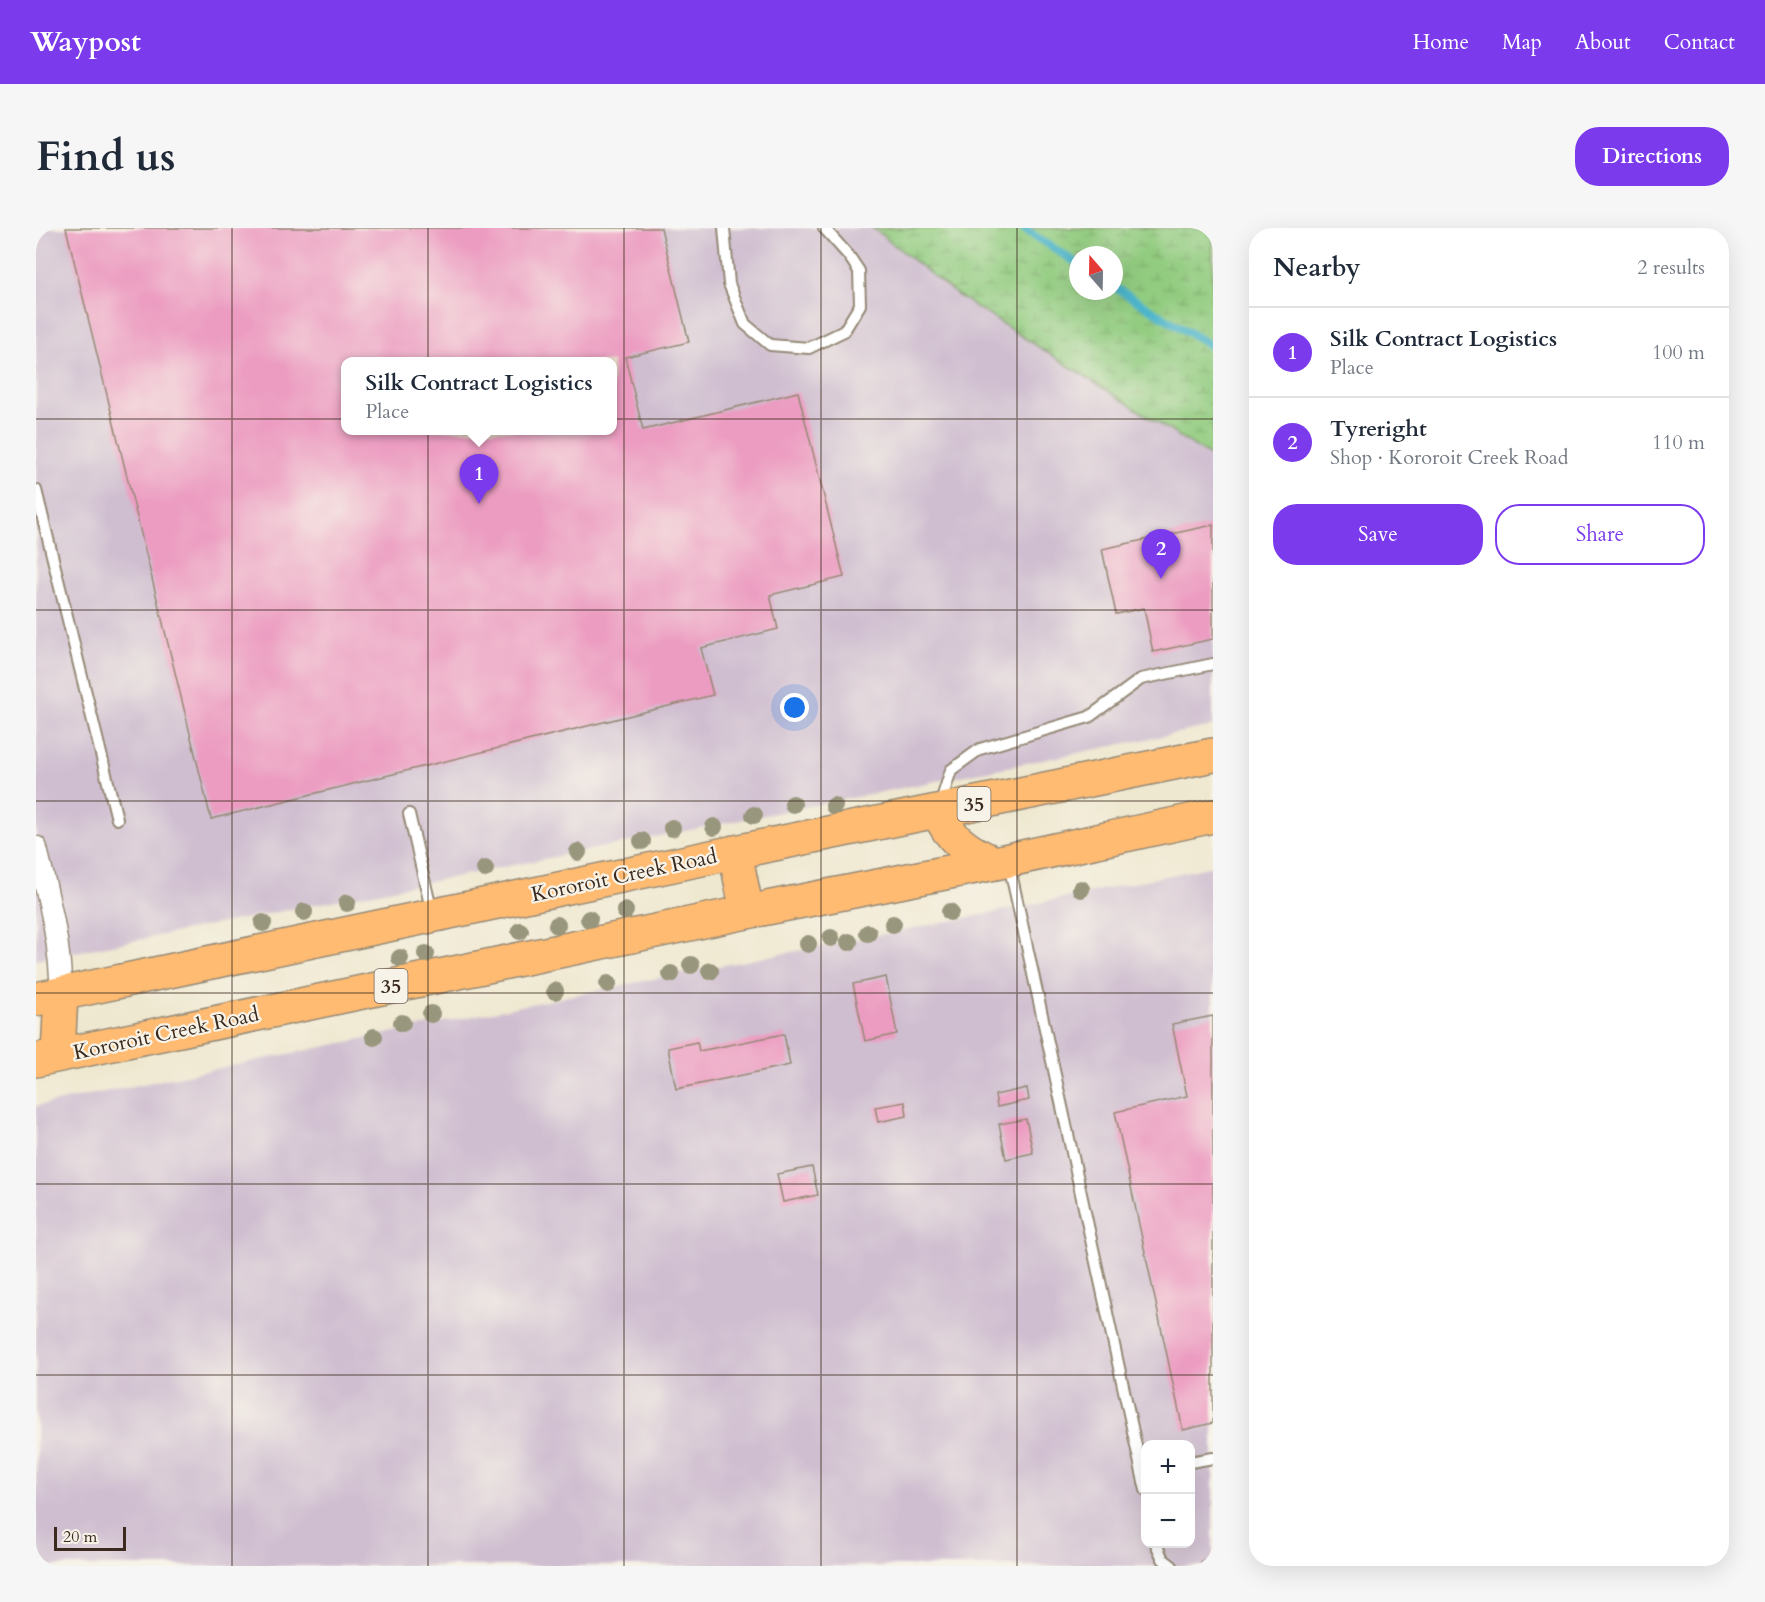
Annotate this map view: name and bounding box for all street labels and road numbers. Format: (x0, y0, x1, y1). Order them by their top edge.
road number: 35 (958, 787, 990, 821)
street label: Kororoit Creek Road (529, 842, 720, 909)
road number: 35 (374, 969, 408, 1003)
street label: Kororoit Creek Road (71, 1000, 262, 1067)

